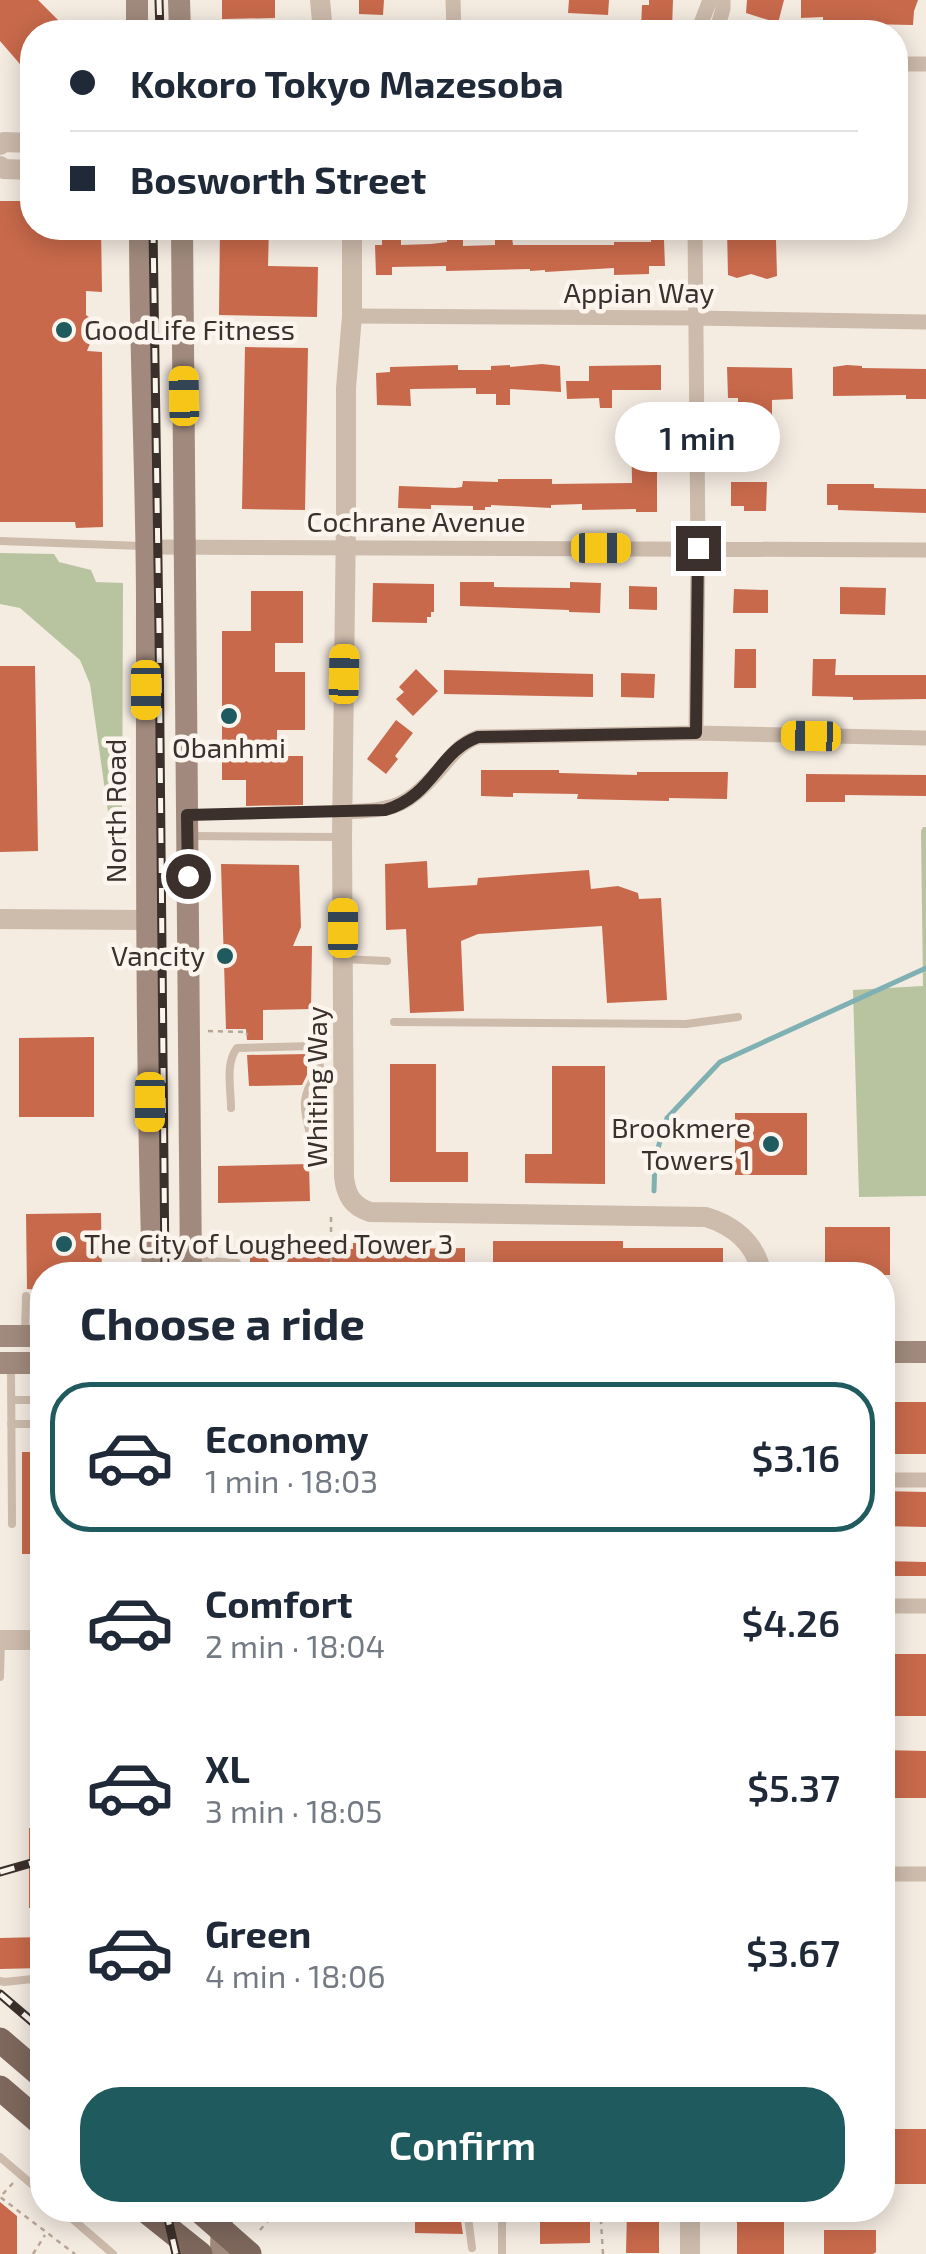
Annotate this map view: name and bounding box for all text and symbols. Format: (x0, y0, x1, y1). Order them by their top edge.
text: Kokoro Tokyo Mazesoba (130, 60, 564, 106)
text: Bosworth Street (130, 156, 426, 202)
street label: Appian Way (564, 275, 715, 309)
place label: GoodLife Fitness (84, 312, 295, 346)
marker: GoodLife Fitness (53, 319, 75, 341)
car (168, 366, 200, 426)
callout: 1 min (616, 403, 780, 473)
text: 1 min (660, 418, 735, 456)
street label: Cochrane Avenue (306, 504, 526, 538)
route end (676, 526, 721, 571)
car (571, 533, 631, 563)
car (328, 644, 360, 704)
car (131, 660, 161, 720)
marker: Obanhmi (218, 705, 240, 727)
car (781, 720, 841, 752)
place label: Obanhmi (172, 730, 286, 764)
street label: North Road (98, 739, 132, 883)
route start (166, 854, 211, 899)
car (328, 898, 358, 958)
place label: Vancity (111, 938, 205, 972)
marker: Vancity (214, 945, 236, 967)
street label: Whiting Way (299, 1006, 333, 1168)
car (135, 1072, 165, 1132)
place label: Brookmere Towers 1 (611, 1110, 751, 1176)
marker: Brookmere Towers 1 (760, 1133, 782, 1155)
place label: The City of Lougheed Tower 3 (84, 1226, 453, 1260)
marker: The City of Lougheed Tower 3 (53, 1233, 75, 1255)
text: Choose a ride (80, 1295, 365, 1349)
icon: car (85, 1412, 175, 1502)
text: Economy (205, 1415, 369, 1461)
text: $3.16 (751, 1434, 840, 1480)
text: 1 min · 18:03 (205, 1461, 378, 1499)
icon: car (85, 1577, 175, 1667)
text: Comfort (205, 1580, 353, 1626)
text: $4.26 (741, 1599, 840, 1645)
text: 2 min · 18:04 (205, 1626, 385, 1664)
icon: car (85, 1742, 175, 1832)
text: XL (205, 1745, 250, 1791)
text: $5.37 (747, 1764, 840, 1810)
text: 3 min · 18:05 (205, 1791, 382, 1829)
icon: car (85, 1907, 175, 1997)
text: Green (205, 1910, 311, 1956)
text: $3.67 (746, 1929, 840, 1975)
text: 4 min · 18:06 (205, 1956, 386, 1994)
button: Confirm (80, 2087, 845, 2202)

